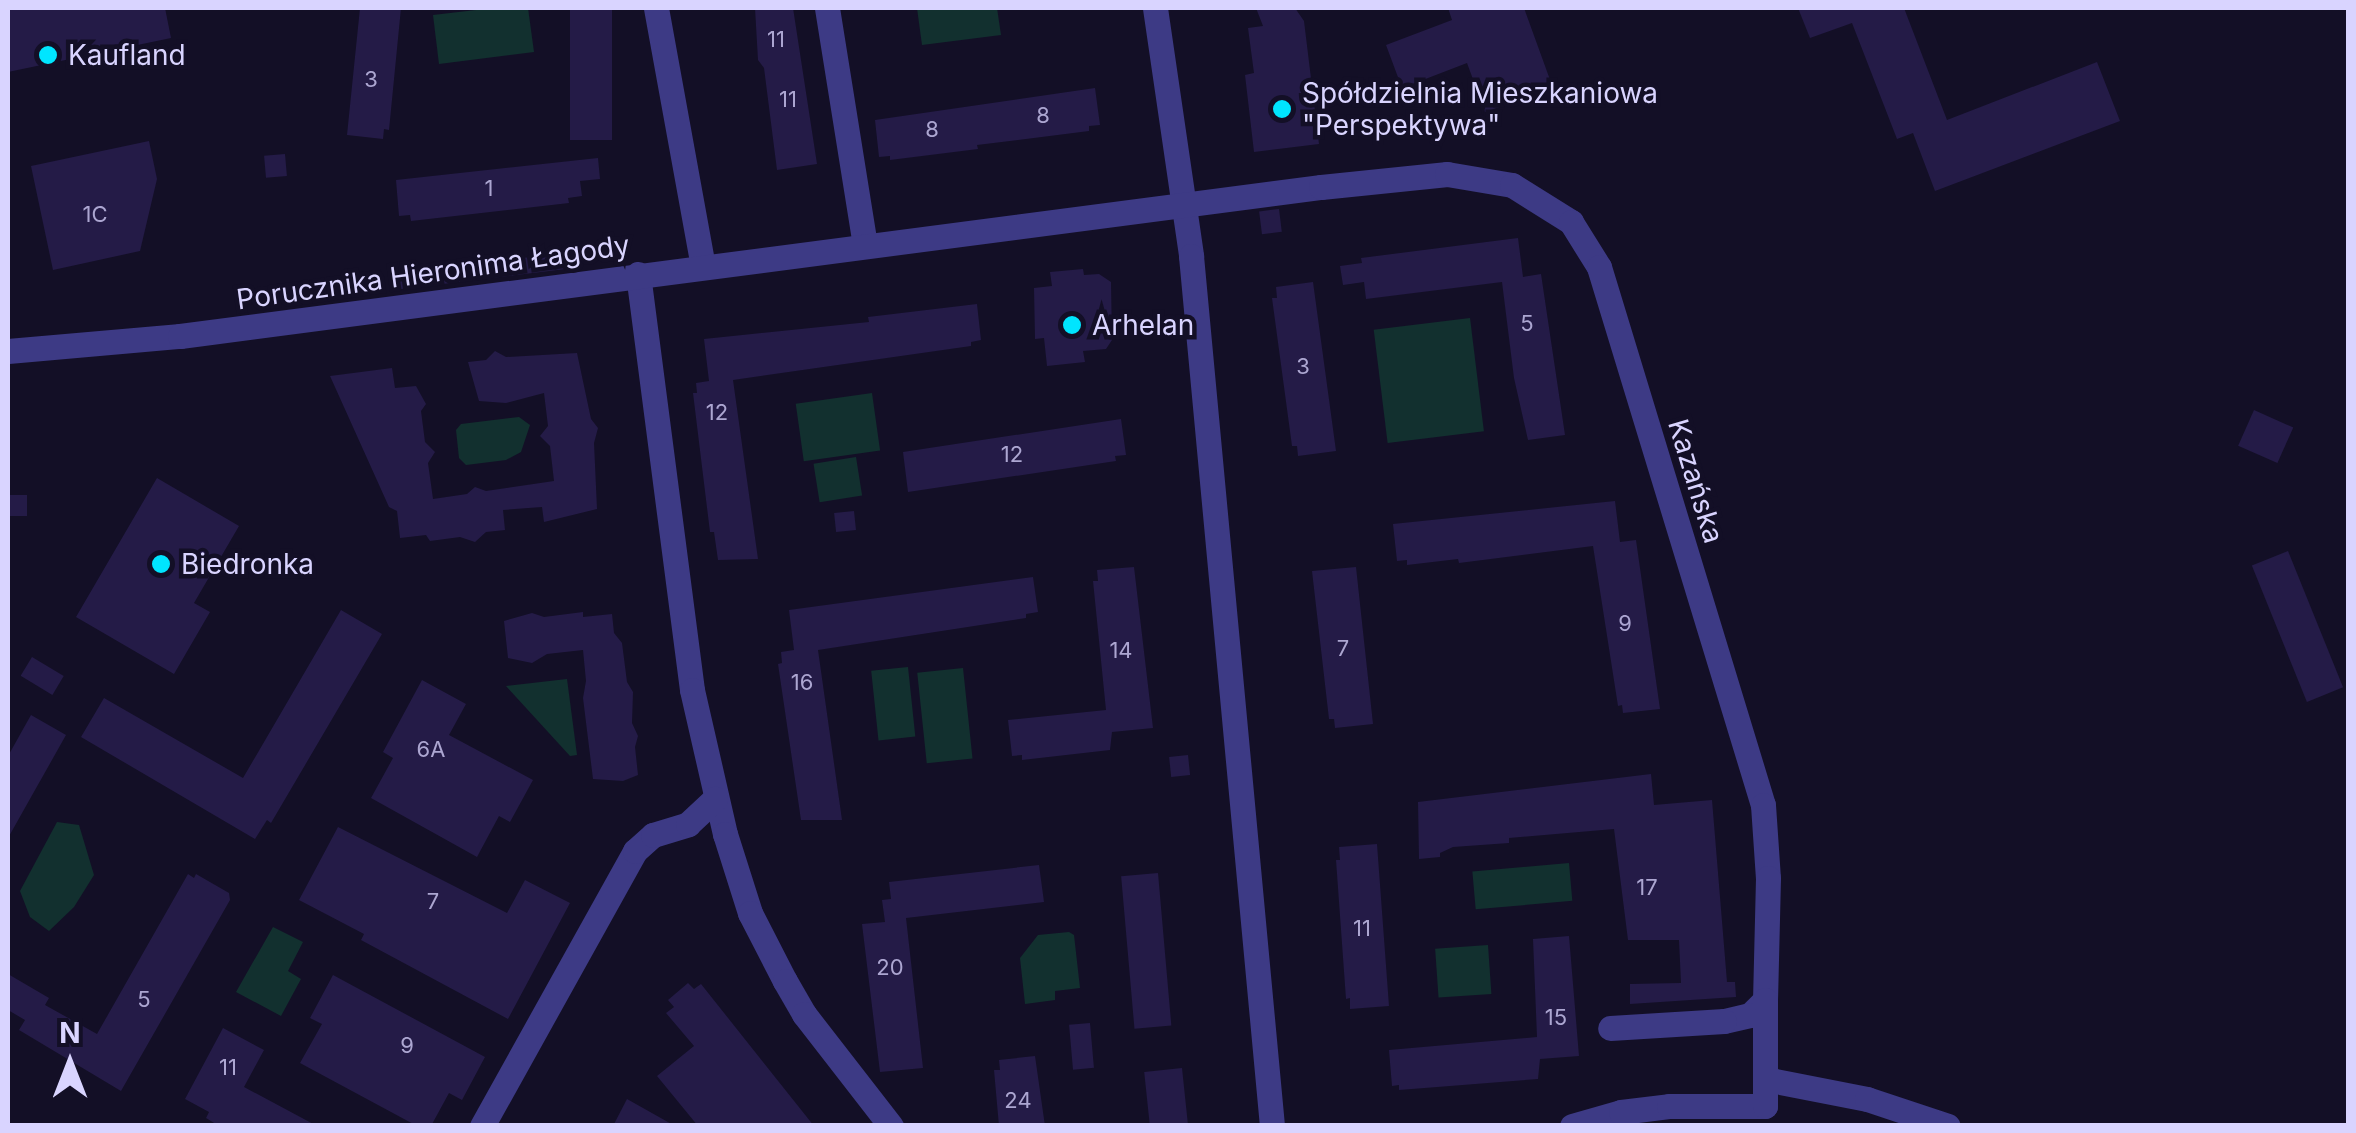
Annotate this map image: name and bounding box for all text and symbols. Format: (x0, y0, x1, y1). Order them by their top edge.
house number: 11 (767, 27, 785, 53)
place label: Kaufland (68, 38, 186, 72)
marker: Kaufland (37, 44, 59, 66)
house number: 3 (364, 67, 378, 93)
place label: Spółdzielnia Mieszkaniowa "Perspektywa" (1302, 76, 1658, 142)
house number: 11 (779, 87, 797, 113)
marker: Spółdzielnia Mieszkaniowa "Perspektywa" (1271, 98, 1293, 120)
house number: 8 (1036, 103, 1050, 129)
house number: 8 (925, 117, 939, 143)
house number: 1 (485, 176, 493, 202)
house number: 1C (82, 202, 108, 228)
street label: Porucznika Hieronima Łagody (234, 228, 632, 316)
place label: Arhelan (1092, 308, 1194, 342)
house number: 5 (1520, 311, 1534, 337)
marker: Arhelan (1061, 314, 1083, 336)
house number: 3 (1296, 354, 1310, 380)
house number: 12 (706, 400, 728, 426)
street label: Kazańska (1661, 415, 1731, 547)
house number: 12 (1001, 442, 1023, 468)
place label: Biedronka (181, 547, 314, 581)
marker: Biedronka (150, 553, 172, 575)
house number: 9 (1618, 611, 1632, 637)
house number: 7 (1337, 636, 1349, 662)
house number: 14 (1109, 638, 1133, 664)
house number: 16 (791, 670, 813, 696)
house number: 6A (417, 737, 445, 763)
house number: 17 (1636, 875, 1658, 901)
house number: 7 (427, 889, 439, 915)
house number: 11 (1353, 916, 1371, 942)
house number: 20 (876, 955, 904, 981)
house number: 5 (137, 987, 151, 1013)
house number: 15 (1545, 1005, 1567, 1031)
north arrow (20, 1013, 120, 1113)
text: N (59, 1016, 81, 1050)
house number: 9 (400, 1033, 414, 1059)
house number: 11 (219, 1055, 237, 1081)
house number: 24 (1004, 1088, 1032, 1114)

